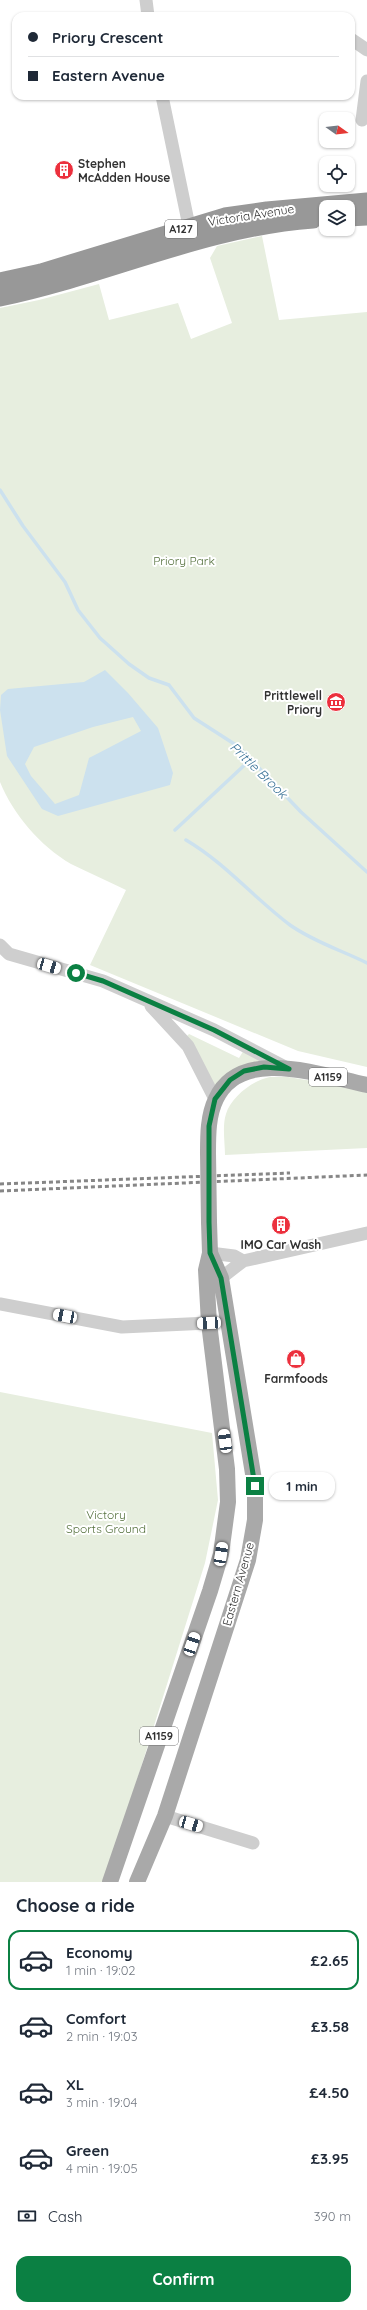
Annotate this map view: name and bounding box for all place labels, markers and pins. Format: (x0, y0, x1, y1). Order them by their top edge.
place label: Stephen McAdden House (78, 156, 170, 185)
building icon: Stephen McAdden House (53, 159, 75, 181)
place label: Prittlewell Priory (264, 688, 322, 717)
museum icon: Prittlewell Priory (325, 691, 347, 713)
building icon: IMO Car Wash (270, 1214, 292, 1236)
place label: IMO Car Wash (241, 1237, 321, 1252)
shop icon: Farmfoods (285, 1348, 307, 1370)
place label: Farmfoods (264, 1371, 328, 1386)

